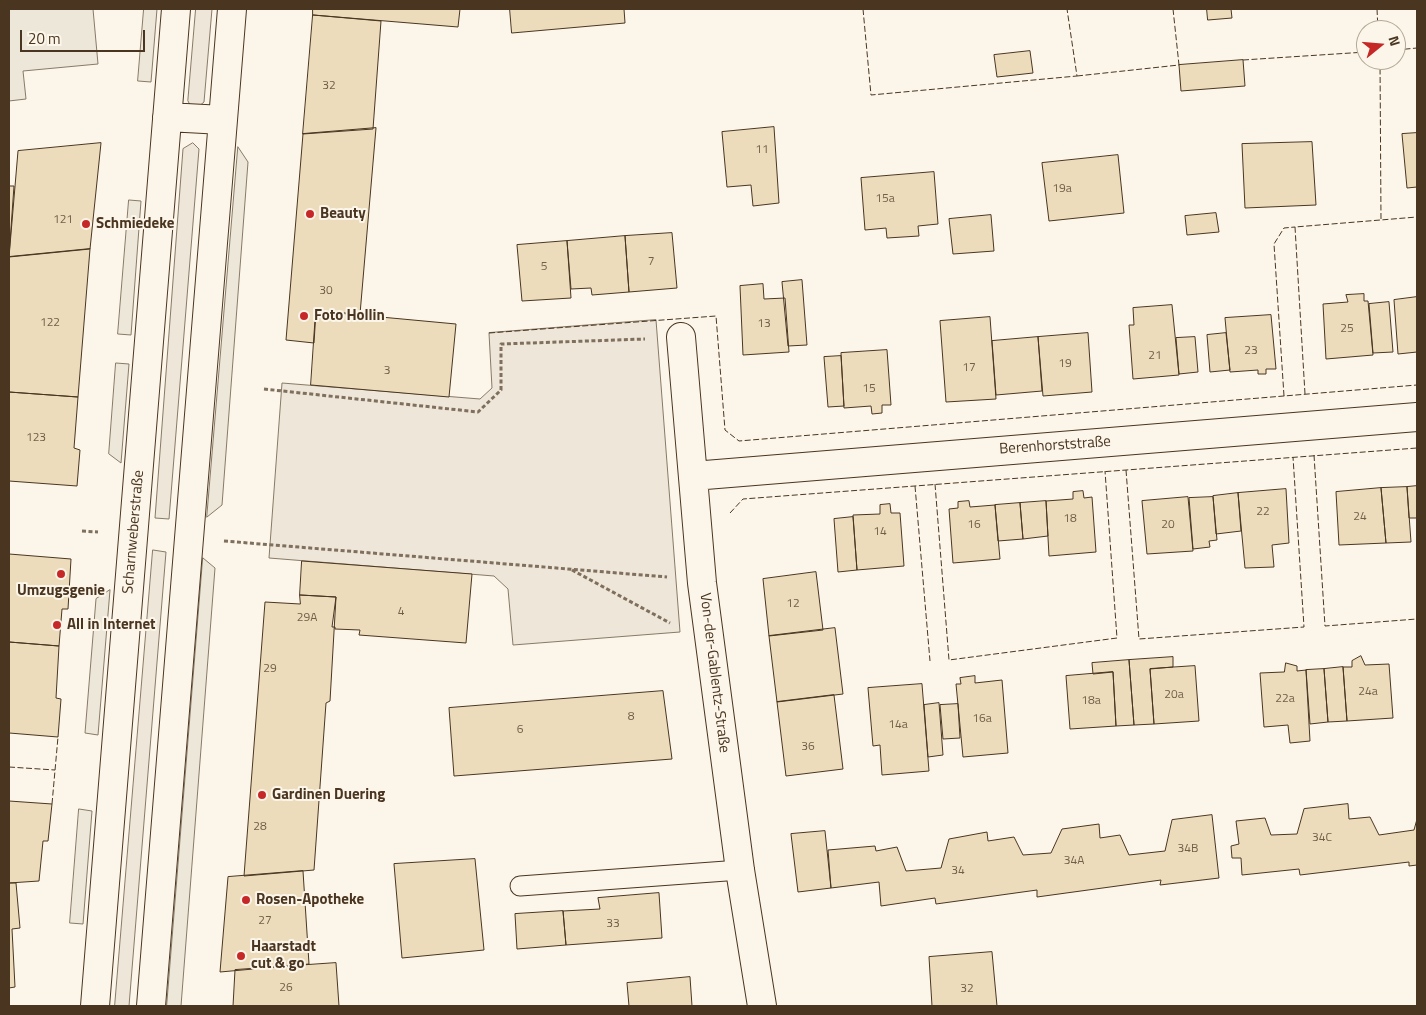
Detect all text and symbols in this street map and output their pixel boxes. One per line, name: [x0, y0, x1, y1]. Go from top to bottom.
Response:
scale bar: [22, 20, 148, 52]
north arrow: [1356, 20, 1406, 70]
text: 20 m: [28, 27, 61, 50]
text: N: [1383, 33, 1406, 48]
house number: 32: [322, 79, 336, 93]
house number: 11: [755, 143, 769, 157]
house number: 19a: [1052, 182, 1072, 196]
house number: 15a: [875, 192, 895, 206]
place label: Beauty: [320, 205, 366, 223]
marker: Beauty: [304, 208, 316, 220]
house number: 121: [53, 213, 73, 227]
place label: Schmiedeke: [96, 215, 174, 233]
marker: Schmiedeke: [80, 218, 92, 230]
house number: 7: [648, 255, 654, 269]
house number: 5: [541, 260, 547, 274]
house number: 30: [319, 284, 333, 298]
place label: Foto Hollin: [314, 307, 385, 325]
marker: Foto Hollin: [298, 310, 310, 322]
house number: 122: [40, 316, 60, 330]
house number: 13: [757, 317, 771, 331]
house number: 25: [1340, 322, 1354, 336]
house number: 23: [1244, 344, 1258, 358]
house number: 21: [1148, 349, 1162, 363]
house number: 19: [1058, 357, 1072, 371]
house number: 17: [962, 361, 976, 375]
house number: 3: [384, 364, 390, 378]
house number: 15: [862, 382, 876, 396]
house number: 123: [26, 431, 46, 445]
street label: Berenhorststraße: [998, 433, 1112, 459]
street label: Scharnweberstraße: [120, 469, 148, 595]
house number: 22: [1256, 505, 1270, 519]
house number: 24: [1353, 510, 1367, 524]
house number: 18: [1063, 512, 1077, 526]
house number: 16: [967, 518, 981, 532]
house number: 20: [1161, 518, 1175, 532]
house number: 14: [873, 525, 887, 539]
marker: Umzugsgenie: [55, 568, 67, 580]
place label: Umzugsgenie: [17, 582, 105, 600]
street label: Von-der-Gablentz-Straße: [695, 592, 733, 754]
house number: 12: [786, 597, 800, 611]
house number: 4: [398, 605, 404, 619]
house number: 29A: [297, 611, 317, 625]
place label: All in Internet: [67, 616, 156, 634]
marker: All in Internet: [51, 619, 63, 631]
house number: 29: [263, 662, 277, 676]
house number: 24a: [1358, 685, 1378, 699]
house number: 20a: [1164, 688, 1184, 702]
house number: 22a: [1275, 692, 1295, 706]
house number: 18a: [1081, 694, 1101, 708]
house number: 8: [628, 710, 634, 724]
house number: 16a: [972, 712, 992, 726]
house number: 14a: [888, 718, 908, 732]
house number: 6: [517, 723, 523, 737]
house number: 36: [801, 740, 815, 754]
place label: Gardinen Duering: [272, 786, 385, 804]
marker: Gardinen Duering: [256, 789, 268, 801]
house number: 28: [253, 820, 267, 834]
house number: 34C: [1312, 831, 1332, 845]
house number: 34B: [1178, 842, 1198, 856]
house number: 34A: [1064, 854, 1084, 868]
house number: 34: [951, 864, 965, 878]
place label: Rosen-Apotheke: [256, 891, 364, 909]
marker: Rosen-Apotheke: [240, 894, 252, 906]
house number: 27: [258, 914, 272, 928]
house number: 33: [606, 917, 620, 931]
place label: Haarstadt cut & go: [251, 938, 316, 973]
marker: Haarstadt cut & go: [235, 950, 247, 962]
house number: 26: [279, 981, 293, 995]
house number: 32: [960, 982, 974, 996]

